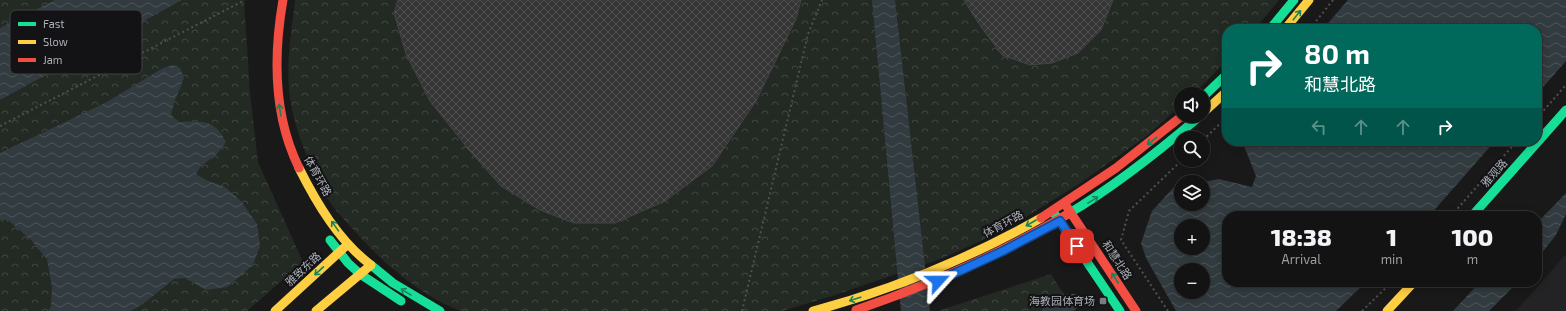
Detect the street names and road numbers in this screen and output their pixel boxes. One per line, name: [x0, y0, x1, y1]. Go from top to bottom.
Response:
street label: 体育环路: [302, 153, 335, 198]
street label: 雅观路: [1478, 156, 1509, 189]
street label: 体育环路: [980, 207, 1025, 240]
street label: 和慧北路: [1100, 238, 1135, 282]
street label: 雅致东路: [282, 249, 323, 288]

